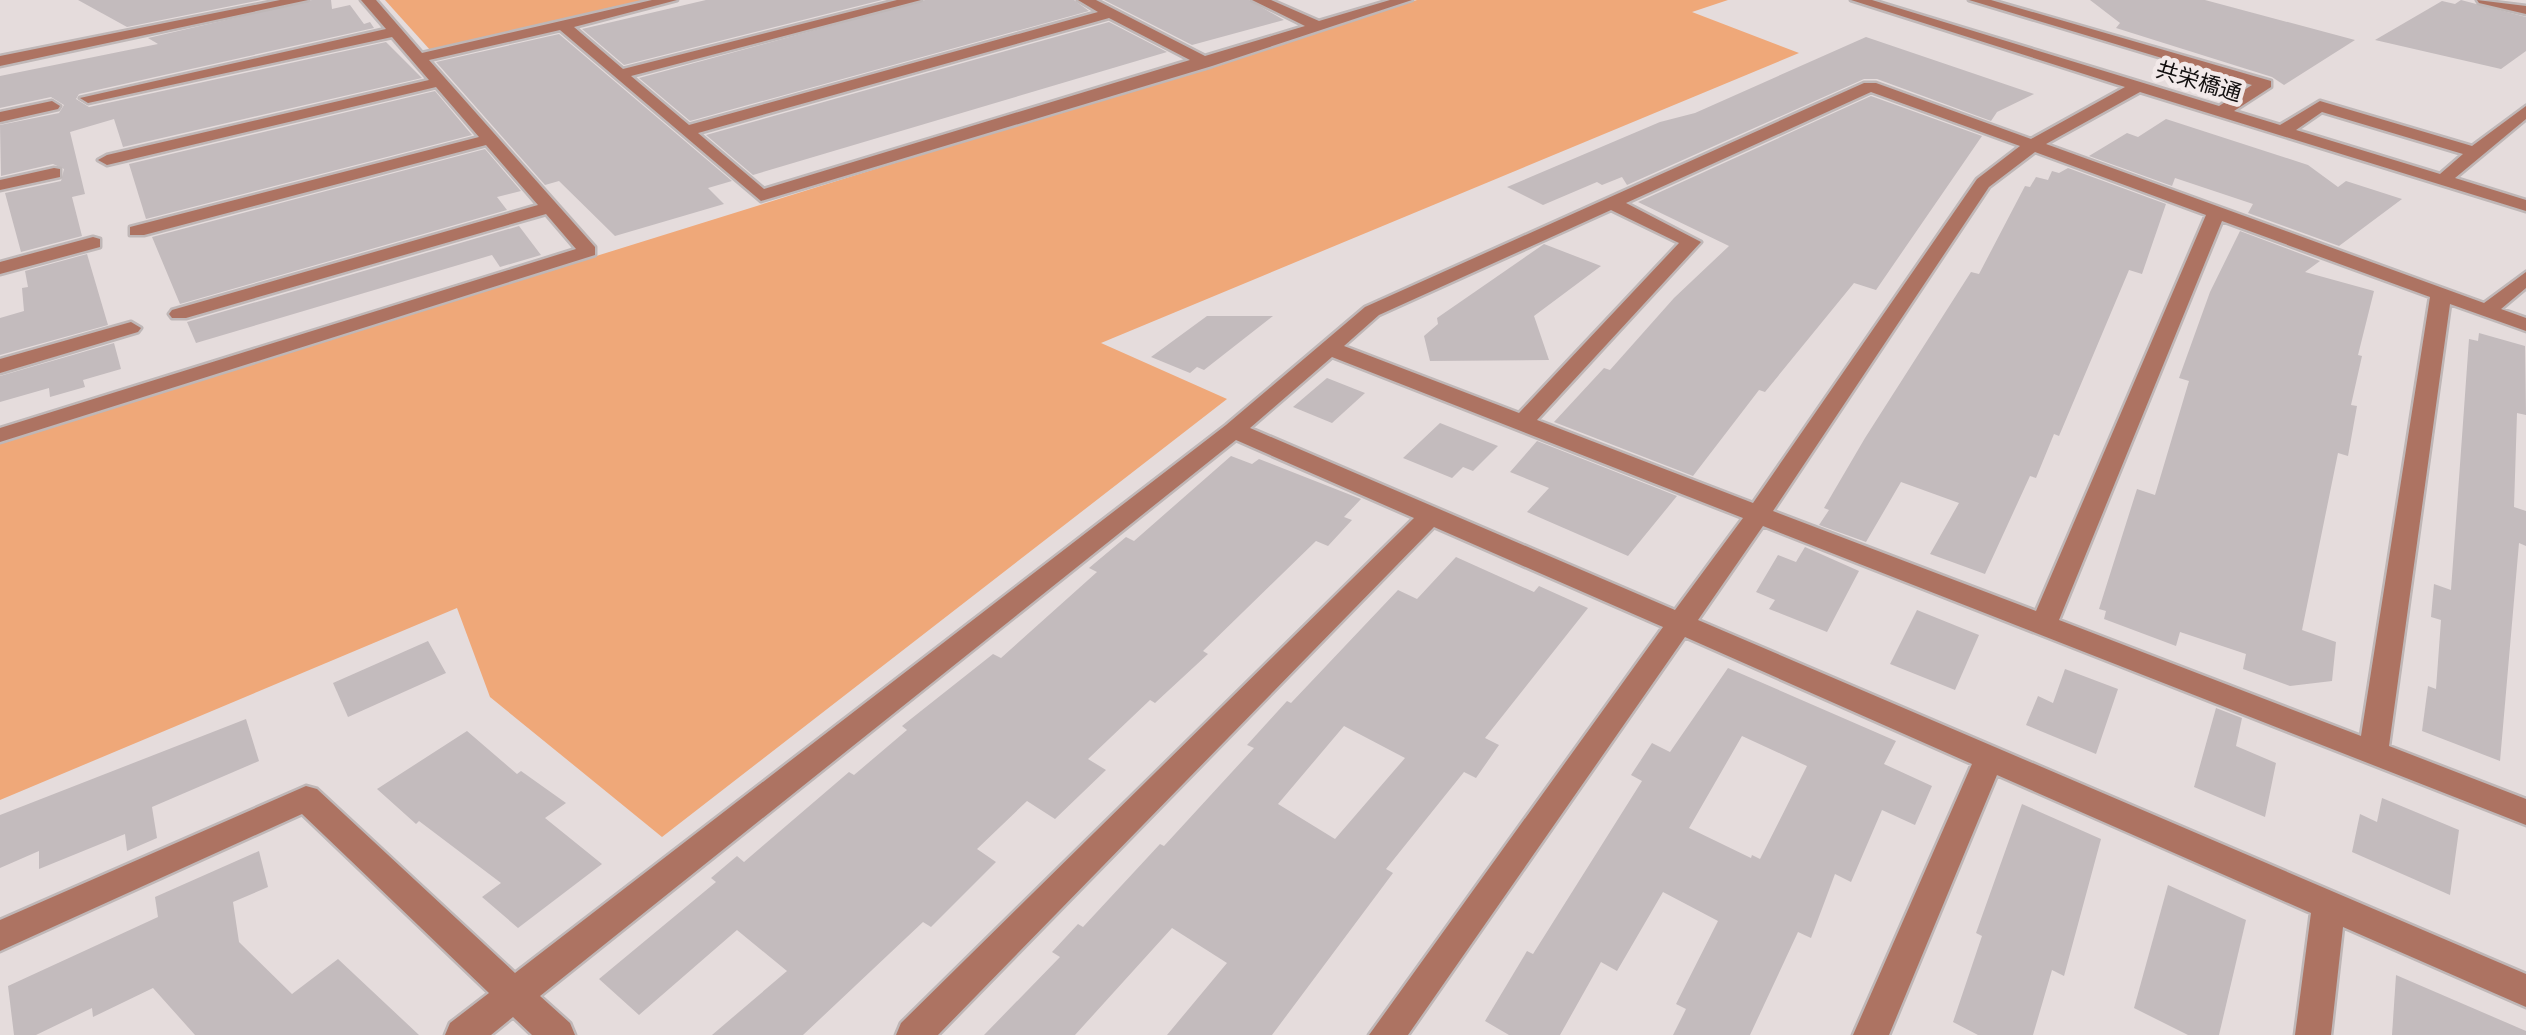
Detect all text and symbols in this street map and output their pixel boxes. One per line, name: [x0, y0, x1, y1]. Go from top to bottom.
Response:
street label: 共栄橋通: [2153, 54, 2245, 108]

